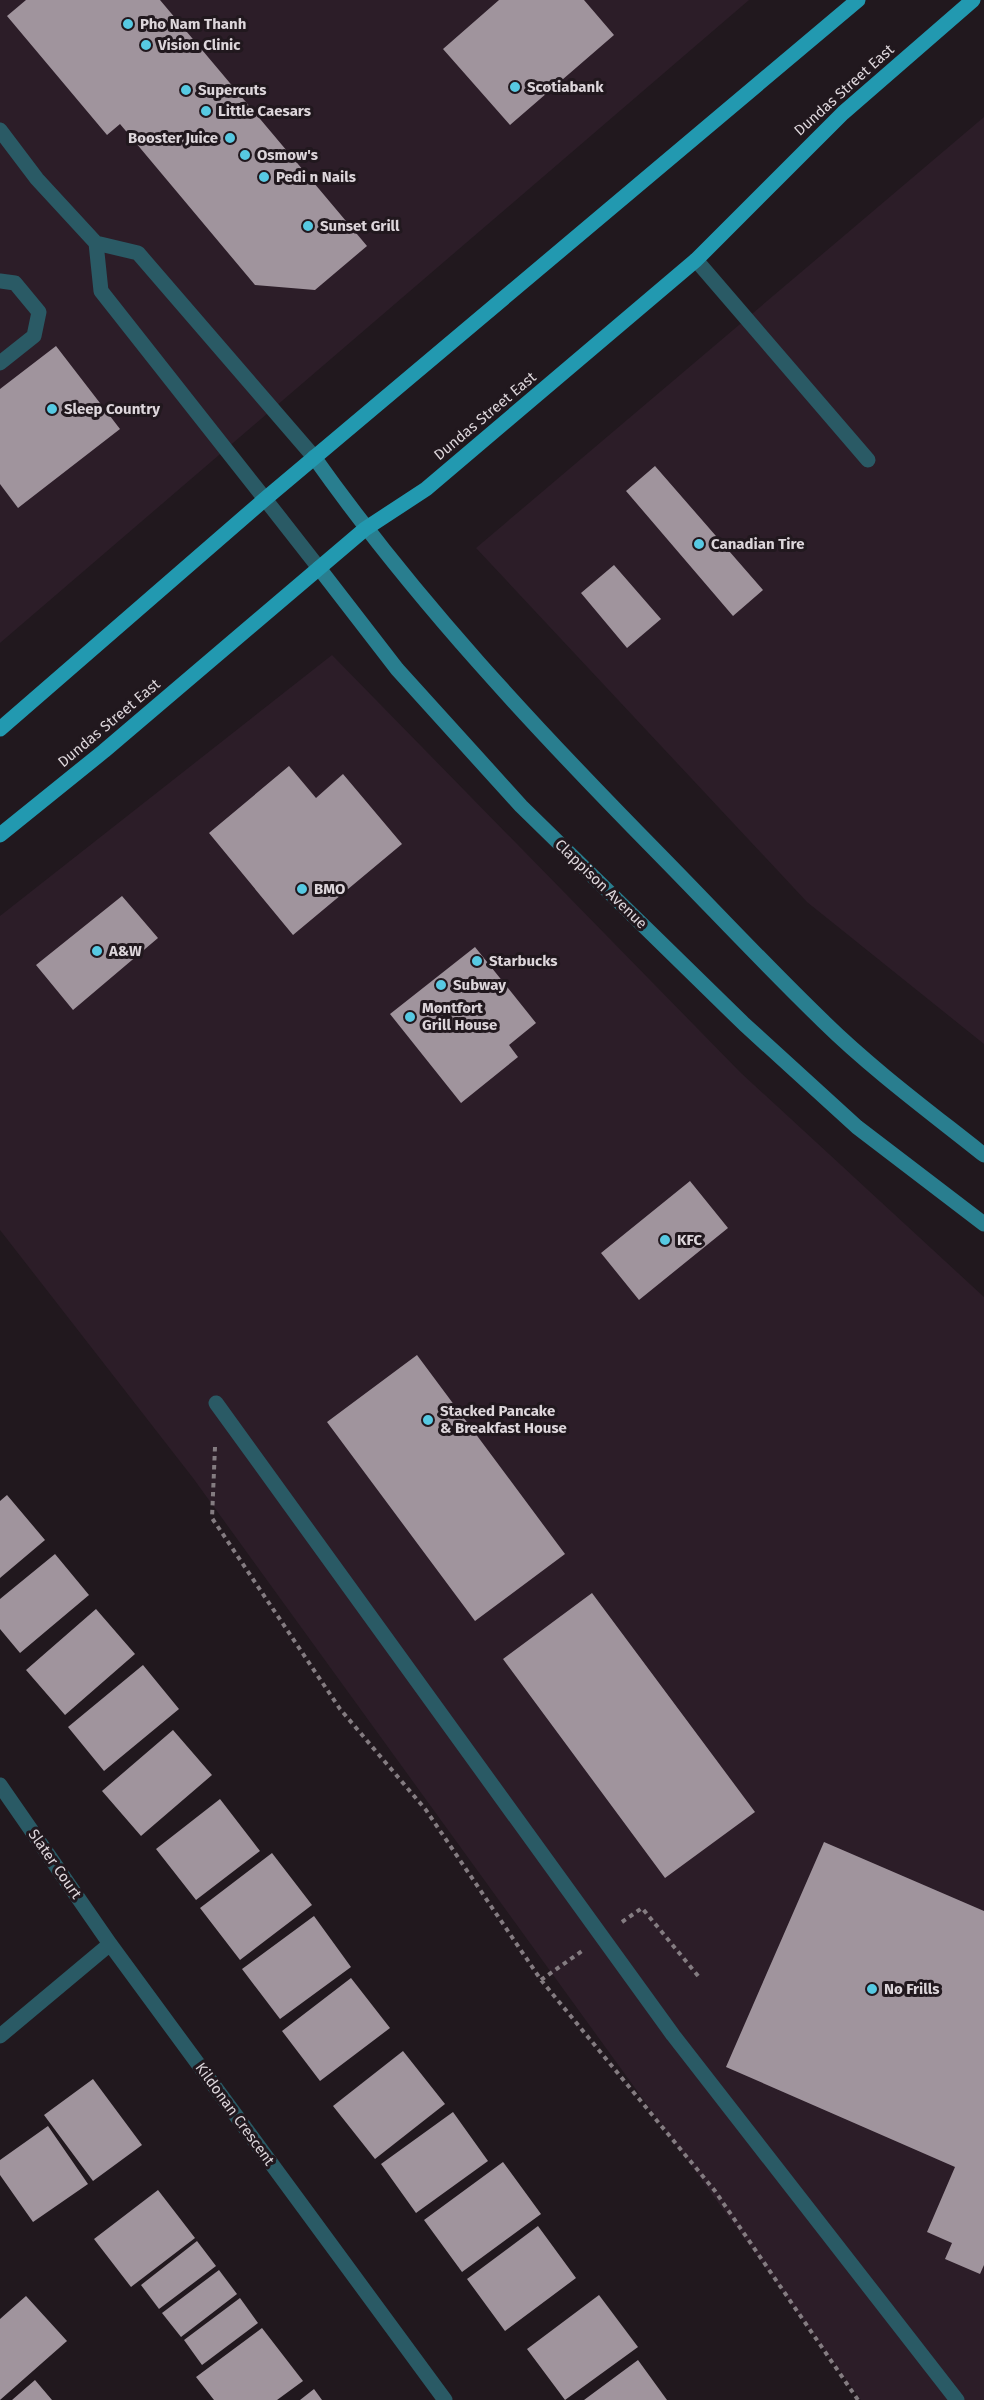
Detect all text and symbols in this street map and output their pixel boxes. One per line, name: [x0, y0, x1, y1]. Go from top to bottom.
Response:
place label: Pho Nam Thanh: [140, 15, 246, 33]
marker: Pho Nam Thanh: [121, 17, 135, 31]
place label: Vision Clinic: [157, 36, 241, 54]
marker: Vision Clinic: [139, 38, 153, 52]
street label: Dundas Street East: [790, 40, 898, 140]
place label: Scotiabank: [527, 78, 604, 96]
marker: Scotiabank: [508, 80, 522, 94]
place label: Supercuts: [198, 81, 267, 99]
marker: Supercuts: [179, 83, 193, 97]
place label: Little Caesars: [218, 102, 311, 120]
marker: Little Caesars: [199, 104, 213, 118]
place label: Booster Juice: [128, 129, 218, 147]
marker: Booster Juice: [223, 131, 237, 145]
place label: Osmow's: [257, 146, 318, 164]
marker: Osmow's: [238, 148, 252, 162]
place label: Pedi n Nails: [276, 168, 356, 186]
marker: Pedi n Nails: [257, 170, 271, 184]
place label: Sunset Grill: [320, 217, 400, 235]
marker: Sunset Grill: [301, 219, 315, 233]
street label: Dundas Street East: [430, 368, 540, 464]
place label: Sleep Country: [64, 400, 160, 418]
marker: Sleep Country: [45, 402, 59, 416]
place label: Canadian Tire: [711, 535, 804, 553]
marker: Canadian Tire: [692, 537, 706, 551]
street label: Dundas Street East: [54, 675, 164, 771]
street label: Clappison Avenue: [551, 835, 651, 933]
place label: BMO: [314, 880, 345, 898]
marker: BMO: [295, 882, 309, 896]
place label: A&W: [108, 942, 142, 960]
marker: A&W: [90, 944, 104, 958]
place label: Starbucks: [489, 952, 558, 970]
marker: Starbucks: [470, 954, 484, 968]
place label: Subway: [453, 976, 506, 994]
marker: Subway: [434, 978, 448, 992]
place label: Montfort Grill House: [422, 999, 497, 1034]
marker: Montfort Grill House: [403, 1010, 417, 1024]
place label: KFC: [677, 1231, 703, 1249]
marker: KFC: [658, 1233, 672, 1247]
place label: Stacked Pancake & Breakfast House: [440, 1402, 567, 1437]
marker: Stacked Pancake & Breakfast House: [421, 1413, 435, 1427]
street label: Slater Court: [25, 1826, 86, 1903]
place label: No Frills: [884, 1980, 939, 1998]
marker: No Frills: [865, 1982, 879, 1996]
street label: Kildonan Crescent: [192, 2059, 279, 2169]

